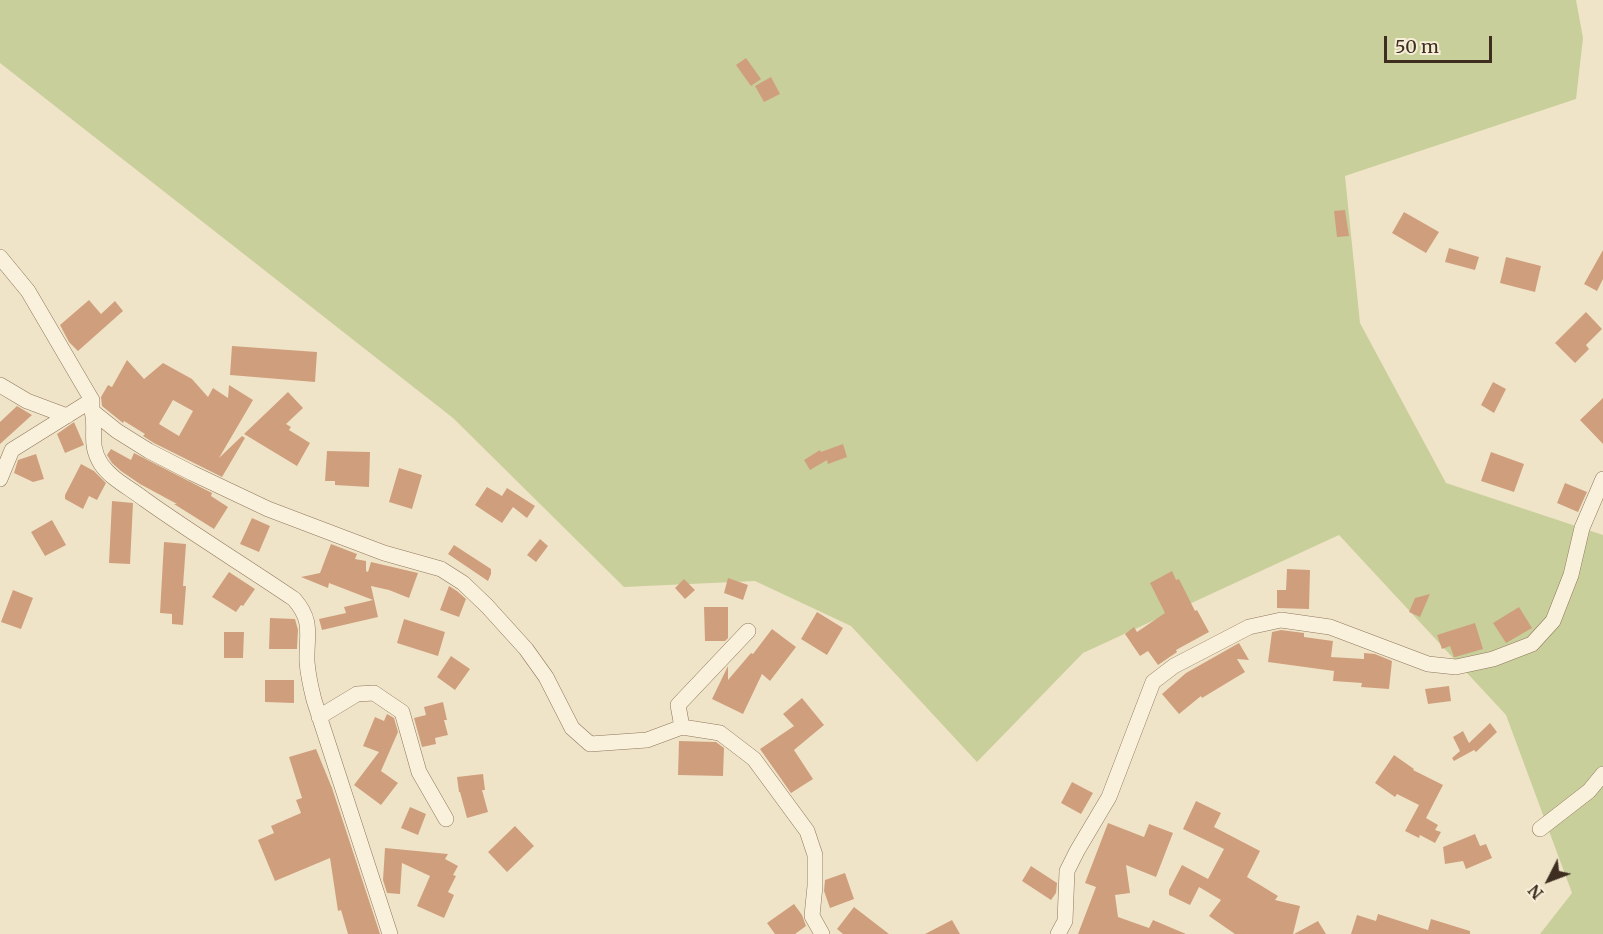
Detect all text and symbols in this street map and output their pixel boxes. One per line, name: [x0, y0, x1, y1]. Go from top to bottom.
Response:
scale bar: [1387, 24, 1495, 62]
text: 50 m: [1395, 35, 1439, 58]
north arrow: [1519, 850, 1579, 910]
text: N: [1524, 881, 1547, 903]

